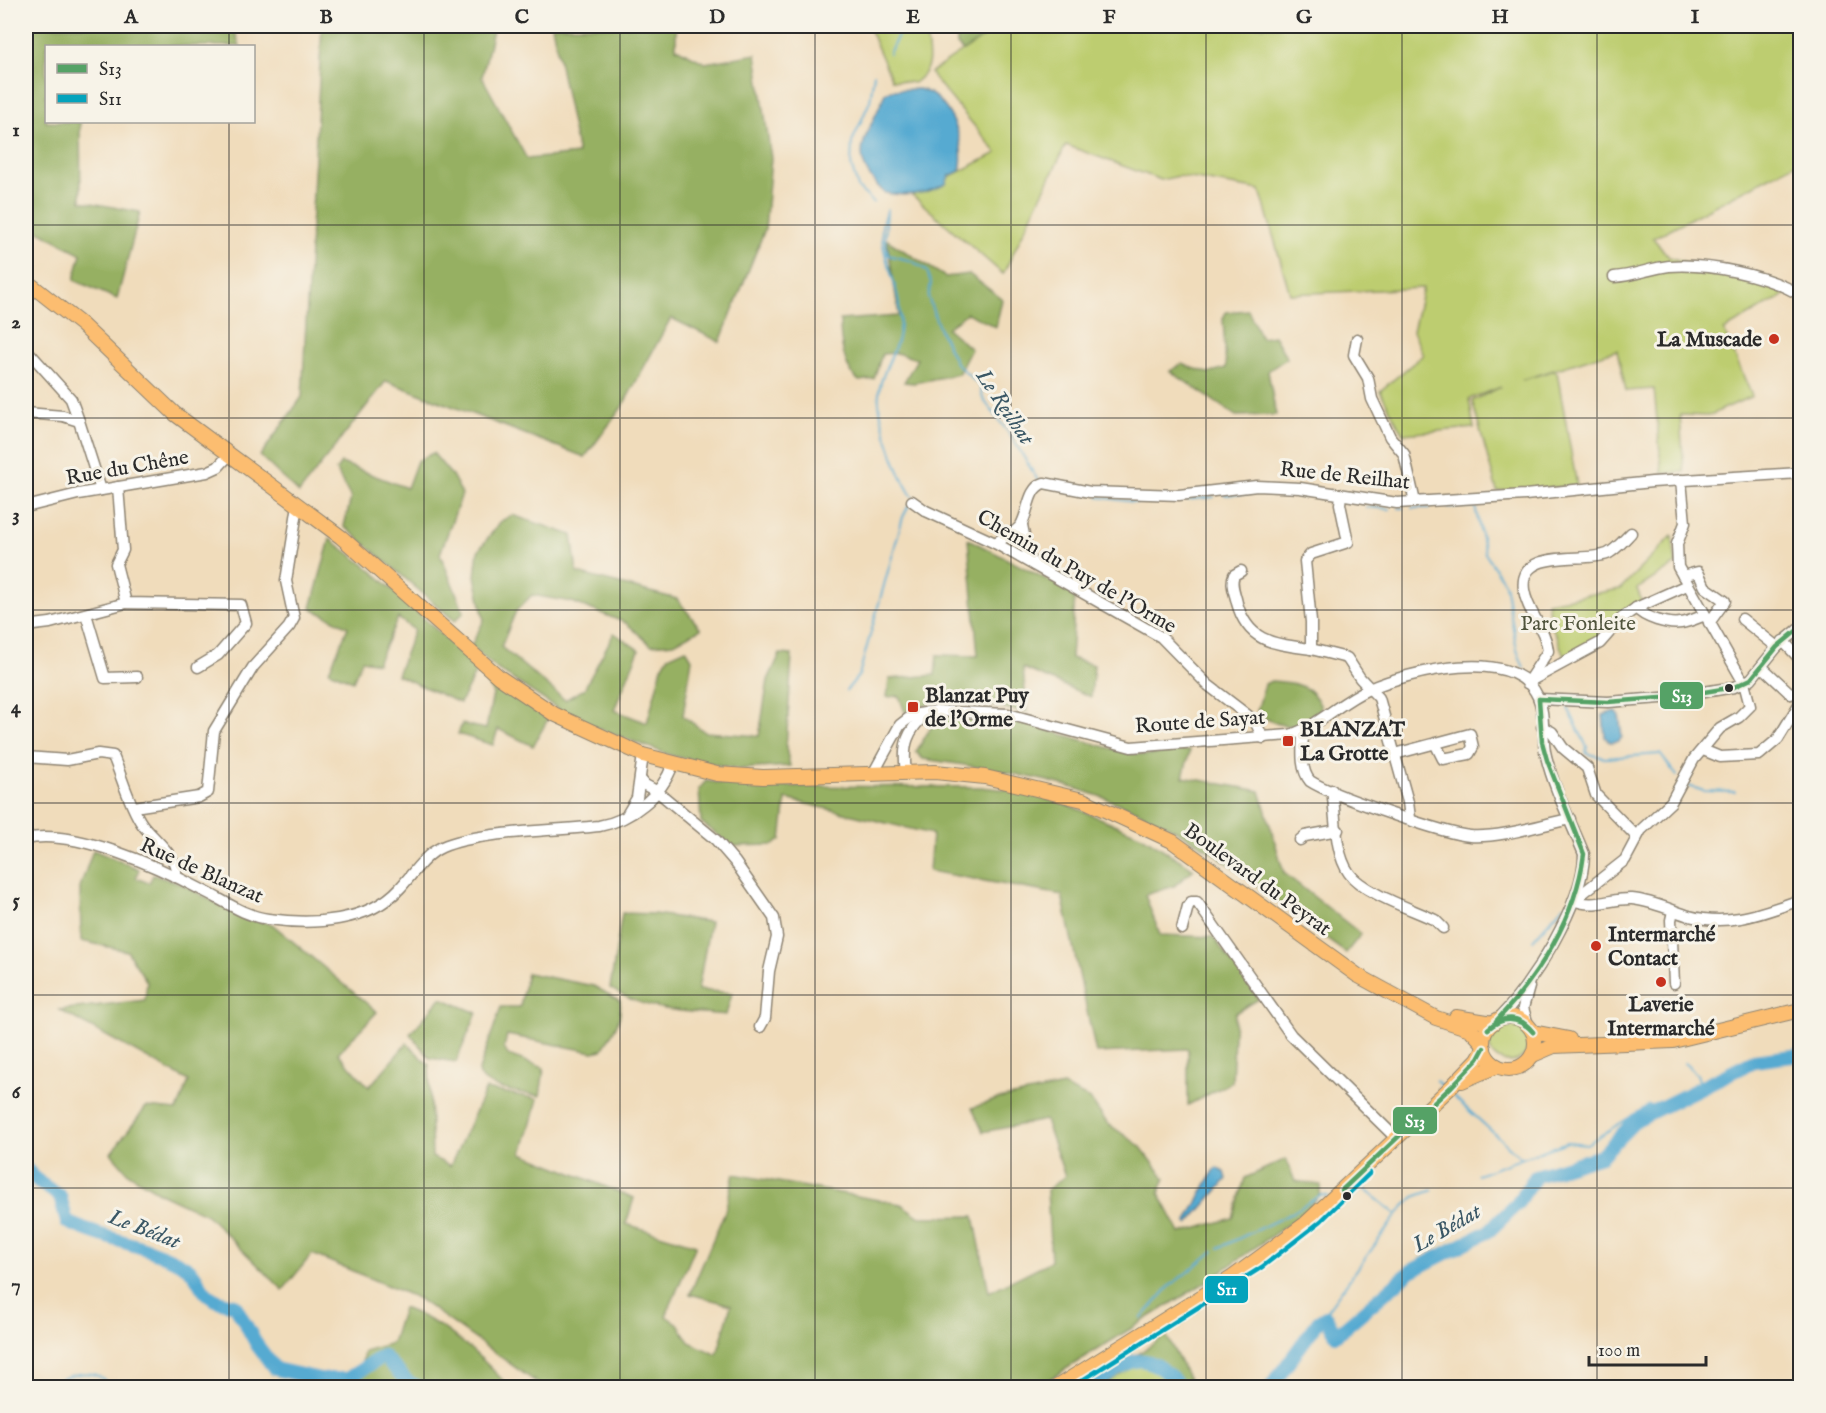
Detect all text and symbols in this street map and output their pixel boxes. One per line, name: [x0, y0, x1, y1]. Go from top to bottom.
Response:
text: A: [123, 5, 139, 30]
text: B: [319, 5, 333, 30]
text: C: [515, 5, 529, 30]
text: D: [709, 5, 725, 30]
text: E: [906, 5, 920, 30]
text: F: [1103, 5, 1116, 30]
text: G: [1296, 5, 1313, 30]
text: H: [1491, 5, 1509, 30]
text: I: [1691, 5, 1700, 30]
legend: [45, 45, 255, 123]
text: S13: [99, 59, 122, 82]
text: S11: [99, 89, 122, 112]
text: 1: [12, 118, 20, 143]
text: 2: [11, 310, 21, 335]
place label: La Muscade: [1657, 327, 1762, 354]
marker: La Muscade: [1767, 332, 1781, 346]
water label: Le Reilhat: [968, 363, 1040, 451]
street label: Rue du Chêne: [64, 444, 191, 493]
street label: Rue de Reilhat: [1278, 456, 1411, 497]
text: 3: [12, 503, 20, 528]
street label: Chemin du Puy de l'Orme: [972, 504, 1181, 641]
park label: Parc Fonleite: [1520, 611, 1636, 638]
line badge: S13: [1659, 681, 1704, 710]
unlabelled marker: [1723, 682, 1735, 694]
place label: Blanzat Puy de l'Orme: [925, 683, 1030, 734]
text: S13: [1672, 688, 1692, 708]
text: 4: [11, 695, 22, 720]
marker: Blanzat Puy de l'Orme: [906, 700, 920, 714]
street label: Route de Sayat: [1134, 704, 1266, 741]
place label: BLANZAT La Grotte: [1300, 717, 1406, 768]
marker: BLANZAT La Grotte: [1281, 734, 1295, 748]
street label: Boulevard du Peyrat: [1178, 818, 1336, 943]
street label: Rue de Blanzat: [135, 832, 267, 911]
text: 5: [12, 888, 20, 913]
place label: Intermarché Contact: [1608, 922, 1716, 973]
marker: Intermarché Contact: [1589, 939, 1603, 953]
marker: Laverie Intermarché: [1654, 975, 1668, 989]
place label: Laverie Intermarché: [1607, 992, 1715, 1043]
text: 6: [12, 1080, 22, 1105]
line badge: S13: [1392, 1106, 1438, 1135]
text: S13: [1405, 1113, 1425, 1133]
unlabelled marker: [1341, 1190, 1353, 1202]
water label: Le Bédat: [1407, 1198, 1487, 1260]
water label: Le Bédat: [103, 1203, 185, 1257]
text: 7: [11, 1273, 21, 1298]
line badge: S11: [1204, 1275, 1249, 1304]
text: S11: [1217, 1281, 1237, 1301]
scale bar: [1589, 1329, 1706, 1367]
text: 100 m: [1598, 1340, 1640, 1363]

